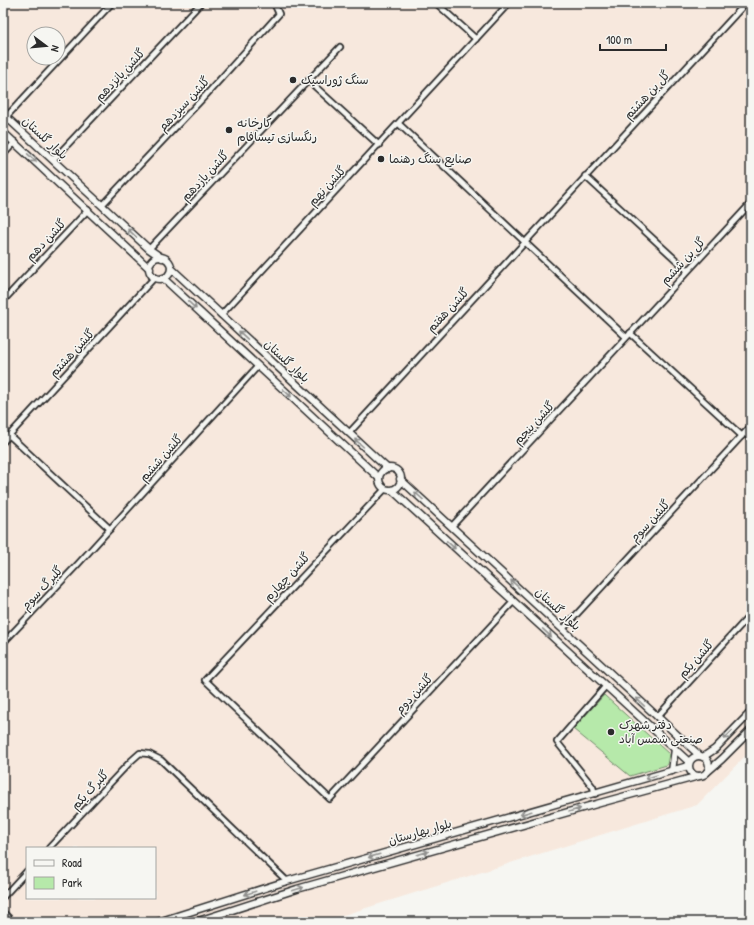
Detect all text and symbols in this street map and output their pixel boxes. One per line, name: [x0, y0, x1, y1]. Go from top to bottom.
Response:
north arrow: [26, 26, 66, 66]
scale bar: [600, 26, 666, 52]
text: 100 m: [606, 31, 632, 48]
text: N: [48, 44, 63, 54]
street label: گلشن پانزدهم: [91, 44, 149, 106]
street label: گل بن هشتم: [620, 66, 674, 124]
place label: سنگ ژوراسیک: [301, 71, 369, 88]
street label: گلشن سیزدهم: [154, 72, 214, 136]
marker: سنگ ژوراسیک: [288, 75, 298, 85]
street label: بلوار گلستان: [19, 112, 72, 163]
place label: کارخانه رنگسازی تیسافام: [237, 114, 317, 146]
marker: کارخانه رنگسازی تیسافام: [224, 125, 234, 135]
street label: گلشن یازدهم: [177, 147, 233, 205]
place label: صنایع سنگ رهنما: [389, 150, 472, 168]
one-way arrow: [27, 153, 37, 163]
marker: صنایع سنگ رهنما: [376, 154, 386, 164]
street label: گلشن نهم: [304, 162, 350, 210]
street label: گلشن دهم: [22, 215, 70, 265]
one-way arrow: [127, 229, 137, 238]
street label: گل بن ششم: [656, 233, 710, 289]
street label: گلشن هفتم: [423, 284, 473, 336]
one-way arrow: [187, 300, 197, 310]
street label: گلشن هشتم: [45, 325, 99, 381]
one-way arrow: [238, 331, 248, 340]
street label: بلوار گلستان: [261, 335, 314, 386]
one-way arrow: [282, 388, 292, 398]
street label: گلشن پنجم: [509, 397, 559, 449]
street label: گلشن ششم: [135, 430, 187, 486]
one-way arrow: [354, 438, 364, 447]
one-way arrow: [414, 491, 424, 501]
street label: گلشن سوم: [626, 496, 674, 546]
one-way arrow: [446, 540, 456, 549]
street label: گلشن چهارم: [260, 548, 314, 606]
street label: گلبرگ سوم: [17, 562, 67, 614]
one-way arrow: [510, 579, 520, 589]
street label: بلوار گلستان: [532, 583, 585, 634]
one-way arrow: [542, 628, 552, 638]
street label: گلشن یکم: [674, 636, 718, 682]
street label: گلشن دوم: [391, 670, 437, 718]
one-way arrow: [635, 697, 645, 707]
place label: دفتر شهرک صنعتی شمس آباد: [619, 716, 703, 747]
marker: دفتر شهرک صنعتی شمس آباد: [606, 727, 616, 737]
one-way arrow: [723, 730, 733, 740]
street label: گلبرگ یکم: [67, 766, 113, 814]
one-way arrow: [645, 774, 658, 781]
one-way arrow: [569, 806, 582, 813]
one-way arrow: [520, 810, 533, 817]
street label: بلوار بهارستان: [386, 814, 453, 849]
legend: [26, 847, 156, 899]
one-way arrow: [417, 849, 430, 856]
one-way arrow: [368, 853, 381, 860]
text: Road: [62, 854, 82, 871]
text: Park: [62, 874, 82, 891]
one-way arrow: [292, 885, 305, 892]
one-way arrow: [243, 890, 256, 897]

